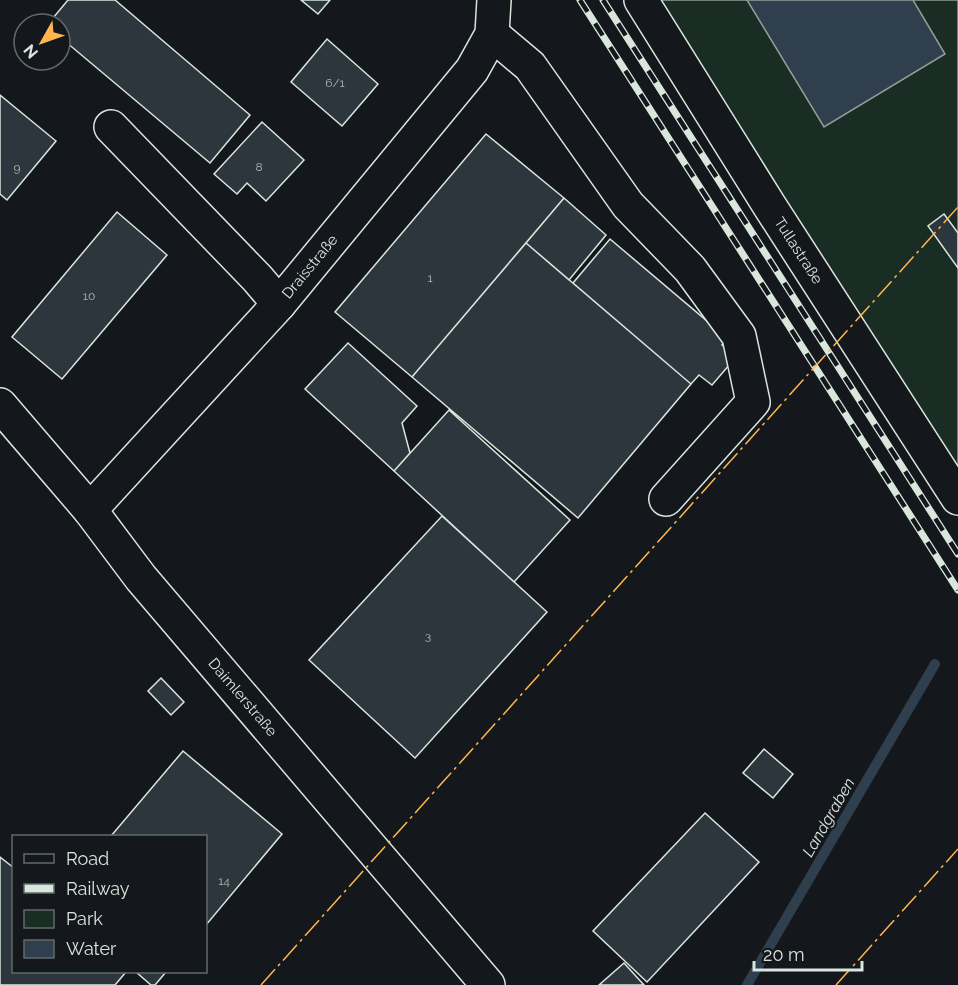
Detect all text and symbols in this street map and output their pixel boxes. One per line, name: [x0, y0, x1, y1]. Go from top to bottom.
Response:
north arrow: [12, 12, 72, 72]
text: N: [20, 41, 42, 62]
house number: 6/1: [325, 76, 345, 90]
house number: 8: [255, 160, 263, 174]
house number: 9: [13, 161, 21, 175]
street label: Tullastraße: [770, 214, 827, 288]
street label: Draisstraße: [278, 231, 342, 302]
house number: 1: [427, 271, 433, 285]
house number: 10: [83, 289, 95, 303]
house number: 3: [425, 629, 431, 643]
street label: Daimlerstraße: [204, 655, 281, 740]
water label: Landgraben: [798, 774, 859, 860]
legend: [12, 835, 207, 973]
text: Road: [66, 848, 109, 869]
house number: 14: [218, 874, 230, 888]
text: Railway: [66, 878, 130, 899]
text: Park: [66, 908, 103, 929]
scale bar: [754, 934, 862, 972]
text: Water: [66, 938, 117, 959]
text: 20 m: [763, 944, 805, 965]

